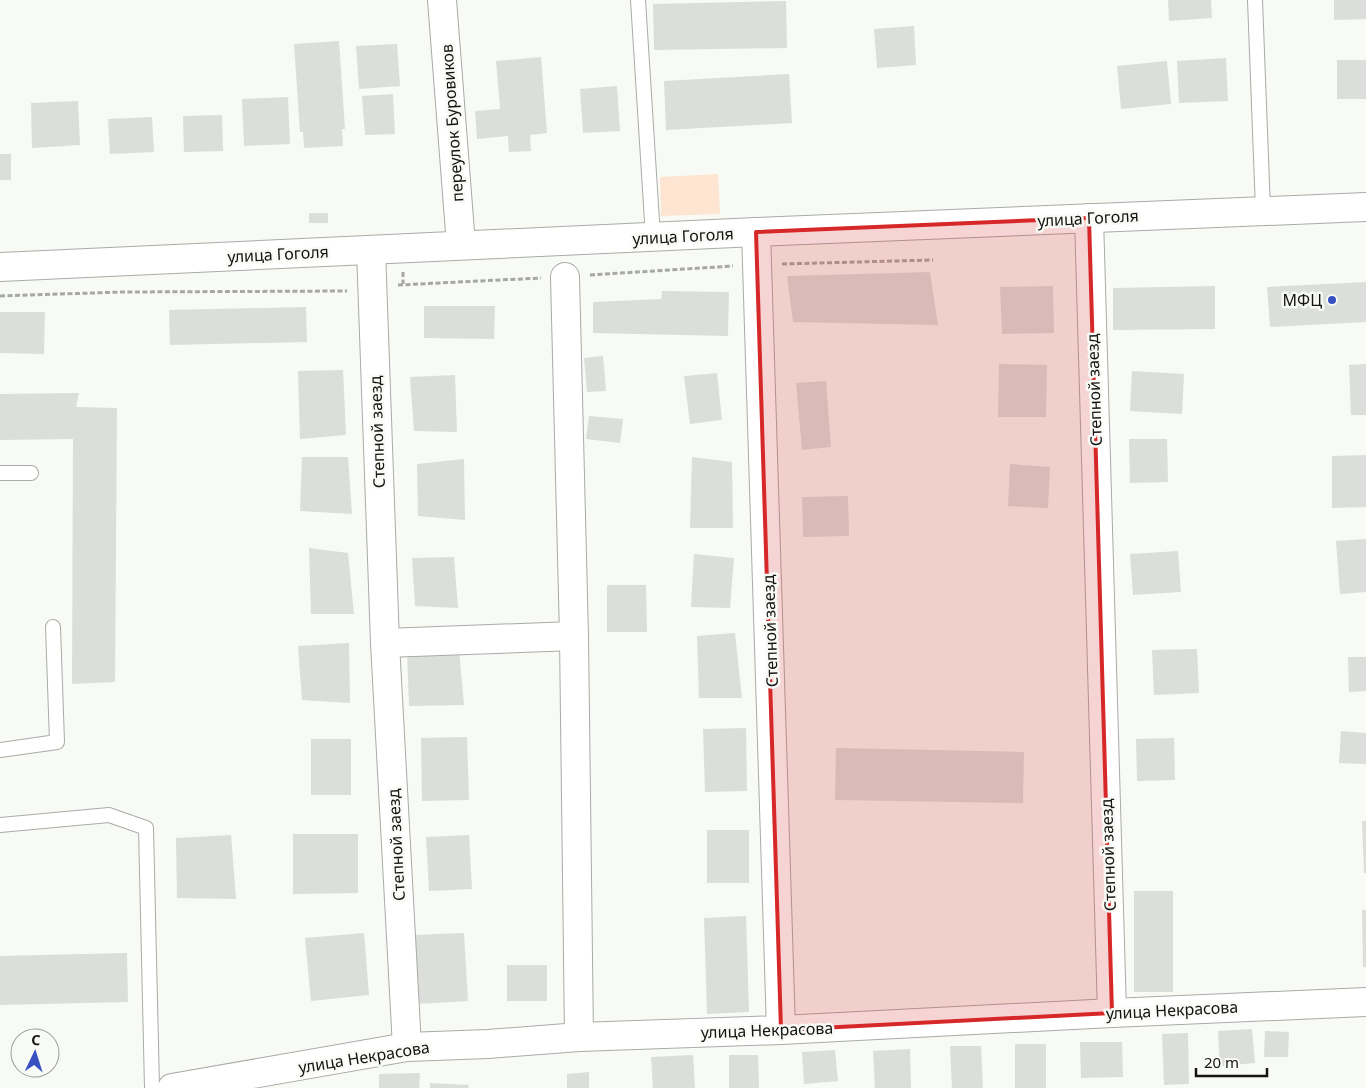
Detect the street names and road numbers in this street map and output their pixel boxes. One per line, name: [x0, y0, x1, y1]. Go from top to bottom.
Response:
street label: переулок Буровиков: [436, 43, 468, 203]
street label: улица Гоголя: [1037, 204, 1139, 232]
street label: улица Гоголя: [632, 222, 734, 250]
street label: улица Гоголя: [227, 240, 329, 268]
street label: Степной заезд: [1081, 333, 1107, 447]
street label: Степной заезд: [364, 375, 390, 489]
street label: Степной заезд: [757, 574, 783, 688]
street label: Степной заезд: [382, 788, 410, 902]
street label: Степной заезд: [1095, 798, 1121, 912]
street label: улица Некрасова: [1105, 996, 1239, 1024]
street label: улица Некрасова: [700, 1017, 834, 1043]
street label: улица Некрасова: [297, 1036, 431, 1078]

